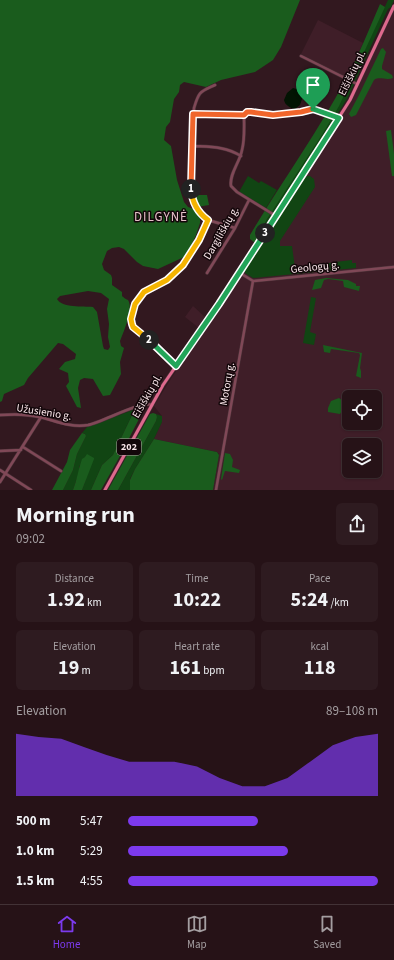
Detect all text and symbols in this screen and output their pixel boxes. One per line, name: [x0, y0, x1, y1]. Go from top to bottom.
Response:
street label: Eišiškių pl.: [335, 48, 369, 98]
pin: [296, 68, 330, 109]
icon: arrive: [302, 74, 324, 96]
pin: 1: [181, 179, 201, 199]
text: 1: [188, 181, 194, 196]
street label: Dargiliškių g.: [200, 203, 242, 262]
district label: DILGYNĖ: [134, 208, 188, 226]
pin: 3: [255, 223, 275, 243]
text: 3: [262, 225, 268, 240]
street label: Geologų g.: [290, 257, 340, 277]
pin: 2: [139, 330, 159, 350]
text: 2: [146, 332, 152, 347]
street label: Motorų g.: [216, 361, 238, 407]
street label: Eišiškių pl.: [128, 371, 166, 421]
map controls: [342, 390, 382, 478]
button: locate: [342, 390, 382, 430]
street label: Užusienio g.: [15, 400, 73, 424]
button: layers: [342, 438, 382, 478]
road number: 202: [117, 439, 141, 455]
text: Morning run: [16, 499, 135, 531]
button: share: [336, 503, 378, 545]
text: 09:02: [16, 530, 45, 548]
text: Distance: [55, 571, 94, 586]
text: Time: [185, 571, 209, 586]
text: Pace: [309, 571, 330, 586]
text: 1.92: [47, 586, 85, 614]
text: 10:22: [173, 586, 221, 614]
text: 5:24: [291, 586, 328, 614]
text: km: [85, 595, 102, 610]
text: /km: [328, 595, 349, 610]
text: Elevation: [53, 639, 96, 654]
text: Heart rate: [174, 639, 220, 654]
text: kcal: [310, 639, 329, 654]
text: 19: [58, 654, 79, 682]
text: 161: [169, 654, 201, 682]
text: 118: [304, 654, 336, 682]
text: m: [79, 663, 91, 678]
text: bpm: [201, 663, 225, 678]
text: Elevation: [16, 702, 67, 720]
text: 89–108 m: [326, 702, 378, 720]
text: 500 m: [16, 812, 50, 830]
text: 5:47: [80, 812, 103, 830]
text: 1.0 km: [16, 842, 55, 860]
text: 5:29: [80, 842, 103, 860]
text: 1.5 km: [16, 872, 55, 890]
text: 4:55: [80, 872, 103, 890]
tab: Home: [53, 913, 80, 952]
tab: Map: [186, 913, 208, 952]
tab: Saved: [313, 913, 341, 952]

